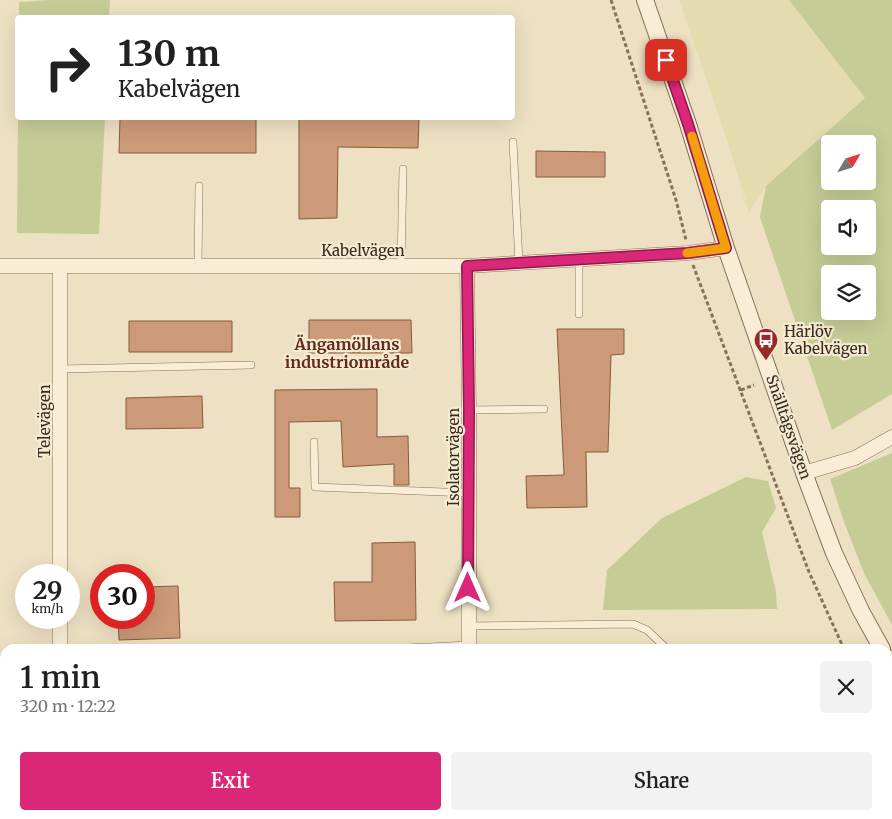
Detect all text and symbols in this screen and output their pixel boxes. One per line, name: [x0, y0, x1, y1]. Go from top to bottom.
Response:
text: 130 m: [118, 32, 220, 76]
icon: right: [35, 35, 100, 100]
pin: [645, 39, 687, 81]
icon: arrive: [652, 46, 680, 74]
text: Kabelvägen: [118, 75, 240, 103]
north arrow: [821, 135, 876, 190]
map controls: [821, 135, 876, 320]
button: sound: [821, 200, 876, 255]
street label: Kabelvägen: [321, 241, 405, 260]
button: layers: [821, 265, 876, 320]
place label: Härlöv Kabelvägen: [784, 322, 868, 358]
bus stop icon: Härlöv Kabelvägen: [753, 327, 779, 361]
district label: Ängamöllans industriområde: [285, 334, 410, 372]
street label: Snälltågsvägen: [762, 372, 816, 482]
street label: Televägen: [35, 384, 54, 458]
street label: Isolatorvägen: [444, 408, 463, 506]
position arrow: [441, 561, 493, 613]
speed limit sign: 30: [90, 564, 155, 629]
text: 29: [33, 574, 62, 606]
text: km/h: [32, 601, 63, 616]
text: 1 min: [20, 658, 101, 696]
button: close: [820, 661, 872, 713]
text: 320 m · 12:22: [20, 696, 116, 716]
button: Exit: [20, 752, 441, 810]
button: Share: [451, 752, 872, 810]

